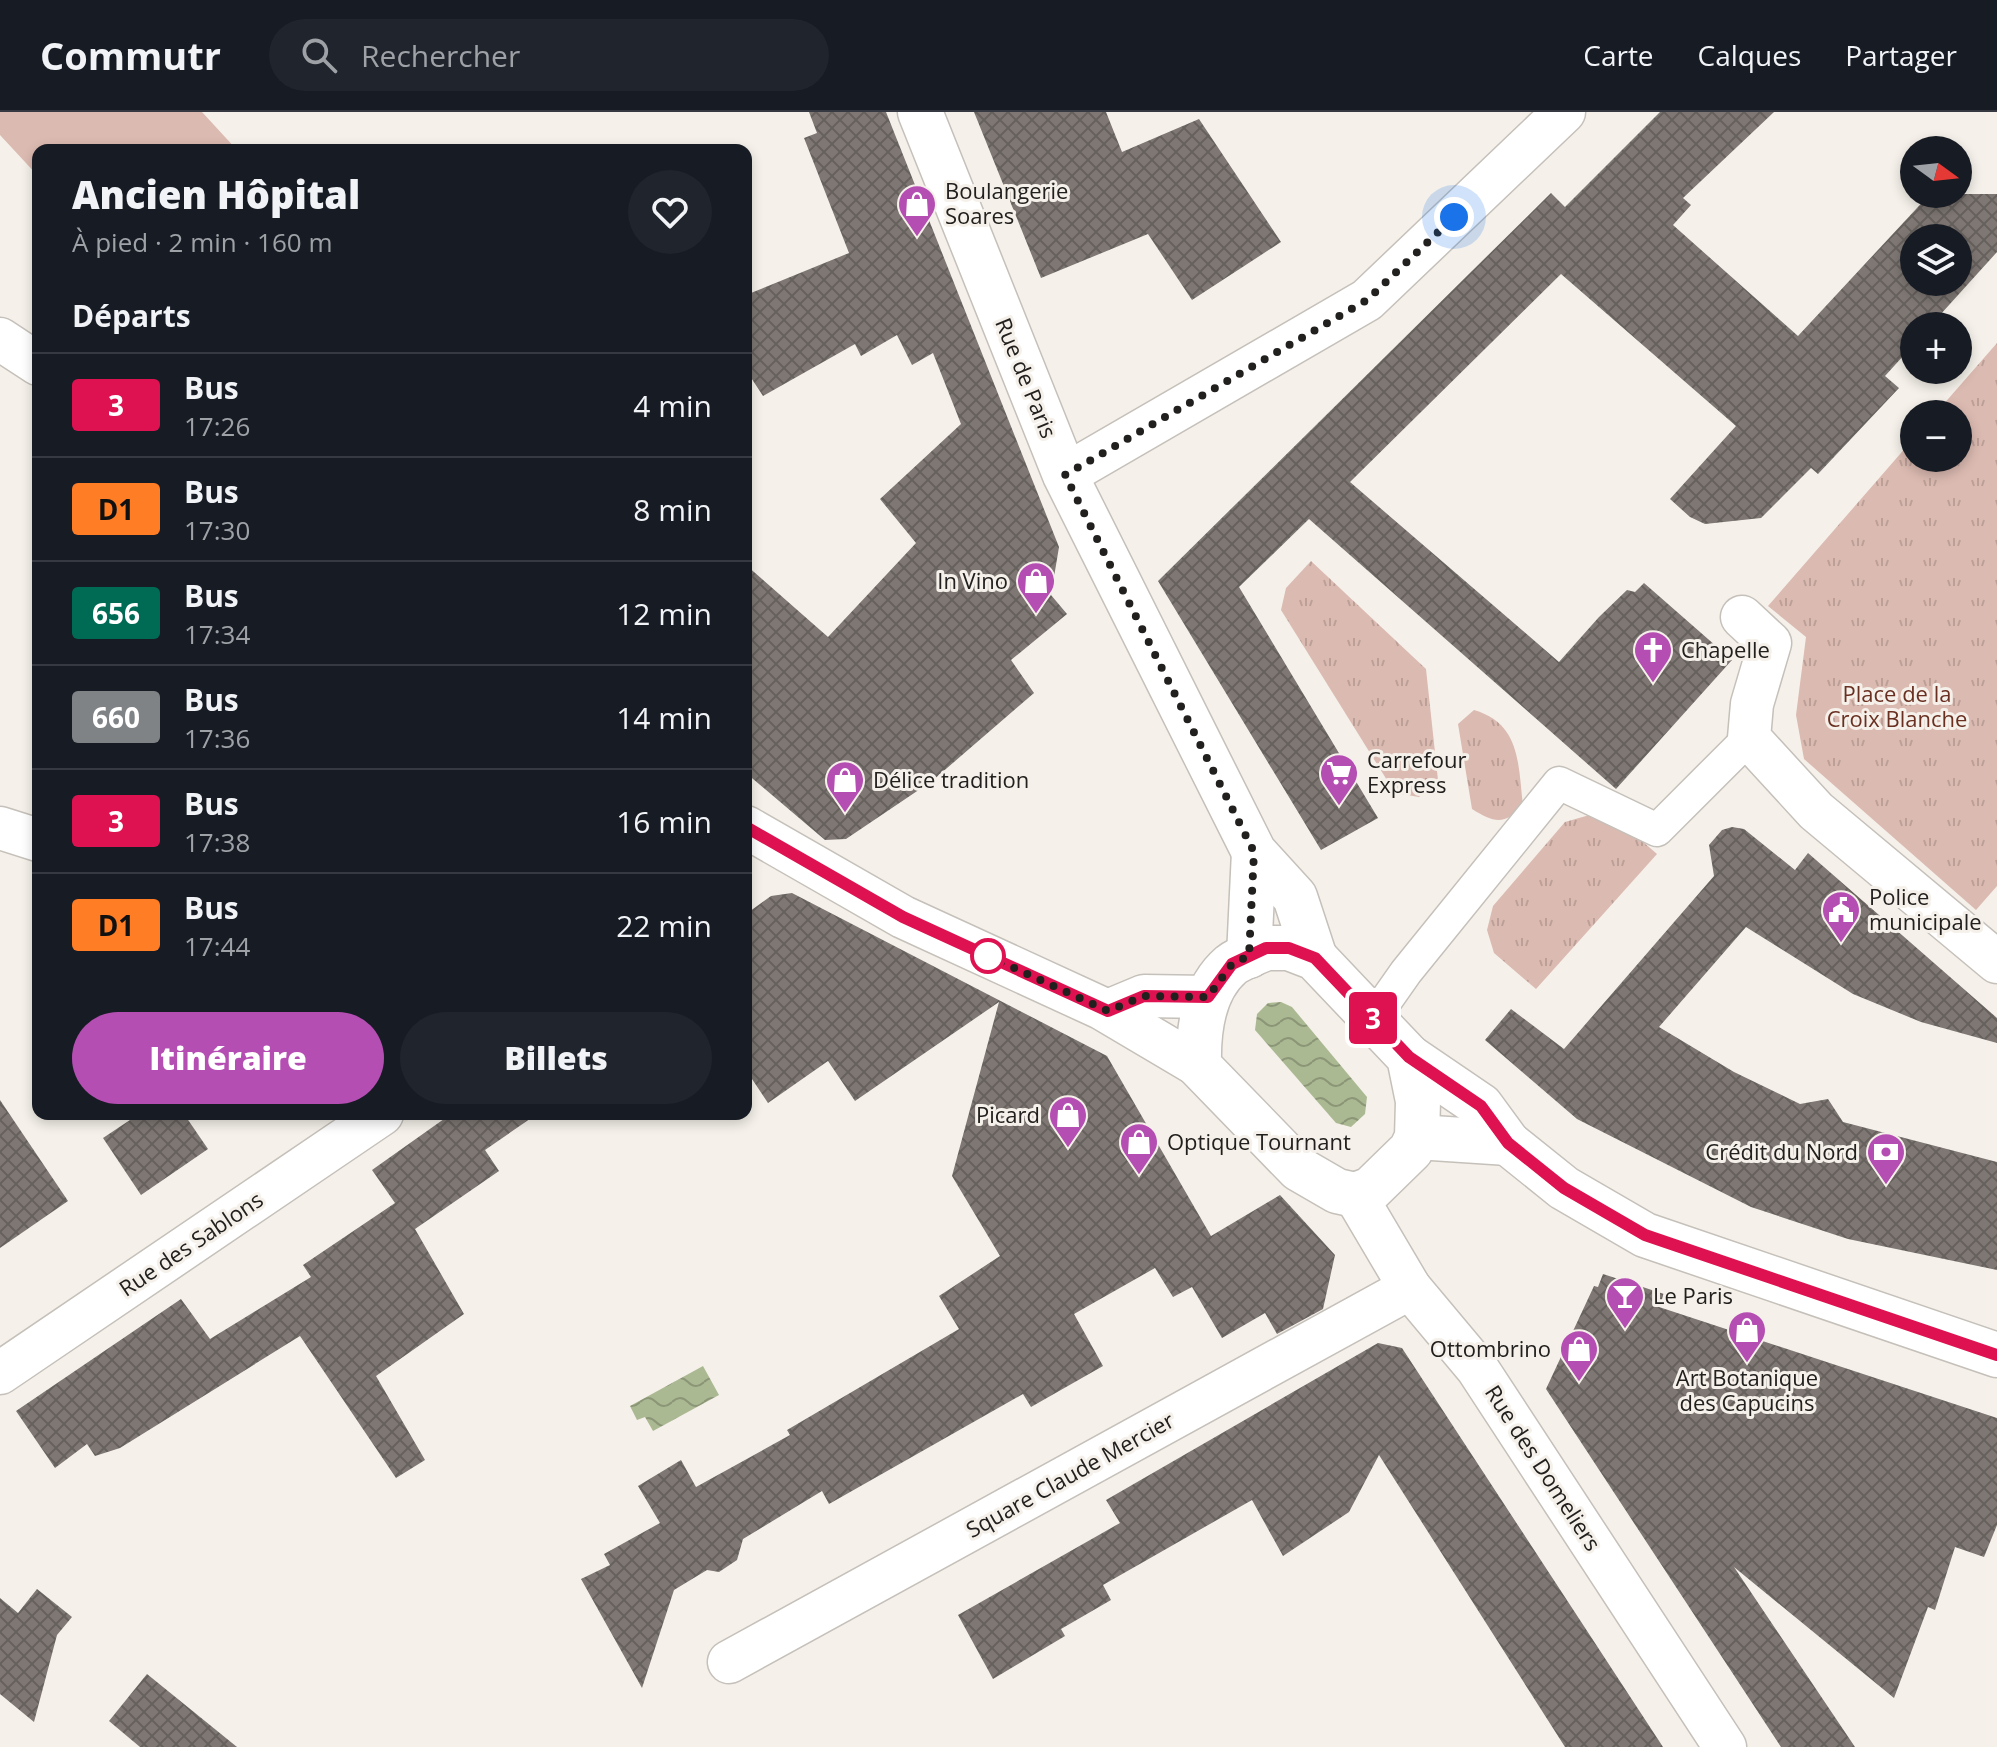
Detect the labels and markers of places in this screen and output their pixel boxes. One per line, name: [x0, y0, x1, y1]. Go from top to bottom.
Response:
place label: Boulangerie Soares: [945, 175, 1068, 230]
shop icon: Boulangerie Soares: [896, 183, 938, 238]
shop icon: In Vino: [1015, 560, 1057, 615]
place label: In Vino: [937, 565, 1008, 595]
church icon: Chapelle: [1632, 629, 1674, 684]
place label: Chapelle: [1681, 634, 1770, 664]
place label: Carrefour Express: [1367, 744, 1467, 799]
supermarket icon: Carrefour Express: [1318, 752, 1360, 807]
shop icon: Délice tradition: [824, 759, 866, 814]
place label: Délice tradition: [873, 764, 1029, 794]
place label: Police municipale: [1869, 881, 1982, 936]
public building icon: Police municipale: [1820, 889, 1862, 944]
unlabelled marker: [971, 939, 1005, 973]
shop icon: Picard: [1047, 1094, 1089, 1149]
place label: Picard: [976, 1099, 1040, 1129]
shop icon: Optique Tournant: [1118, 1121, 1160, 1176]
place label: Optique Tournant: [1167, 1126, 1351, 1156]
bank icon: Crédit du Nord: [1865, 1131, 1907, 1186]
place label: Crédit du Nord: [1705, 1136, 1858, 1166]
bar icon: Le Paris: [1604, 1275, 1646, 1330]
place label: Le Paris: [1653, 1280, 1733, 1310]
shop icon: Art Botanique des Capucins: [1726, 1309, 1768, 1364]
shop icon: Ottombrino: [1558, 1328, 1600, 1383]
place label: Ottombrino: [1430, 1333, 1551, 1363]
place label: Art Botanique des Capucins: [1676, 1362, 1818, 1417]

